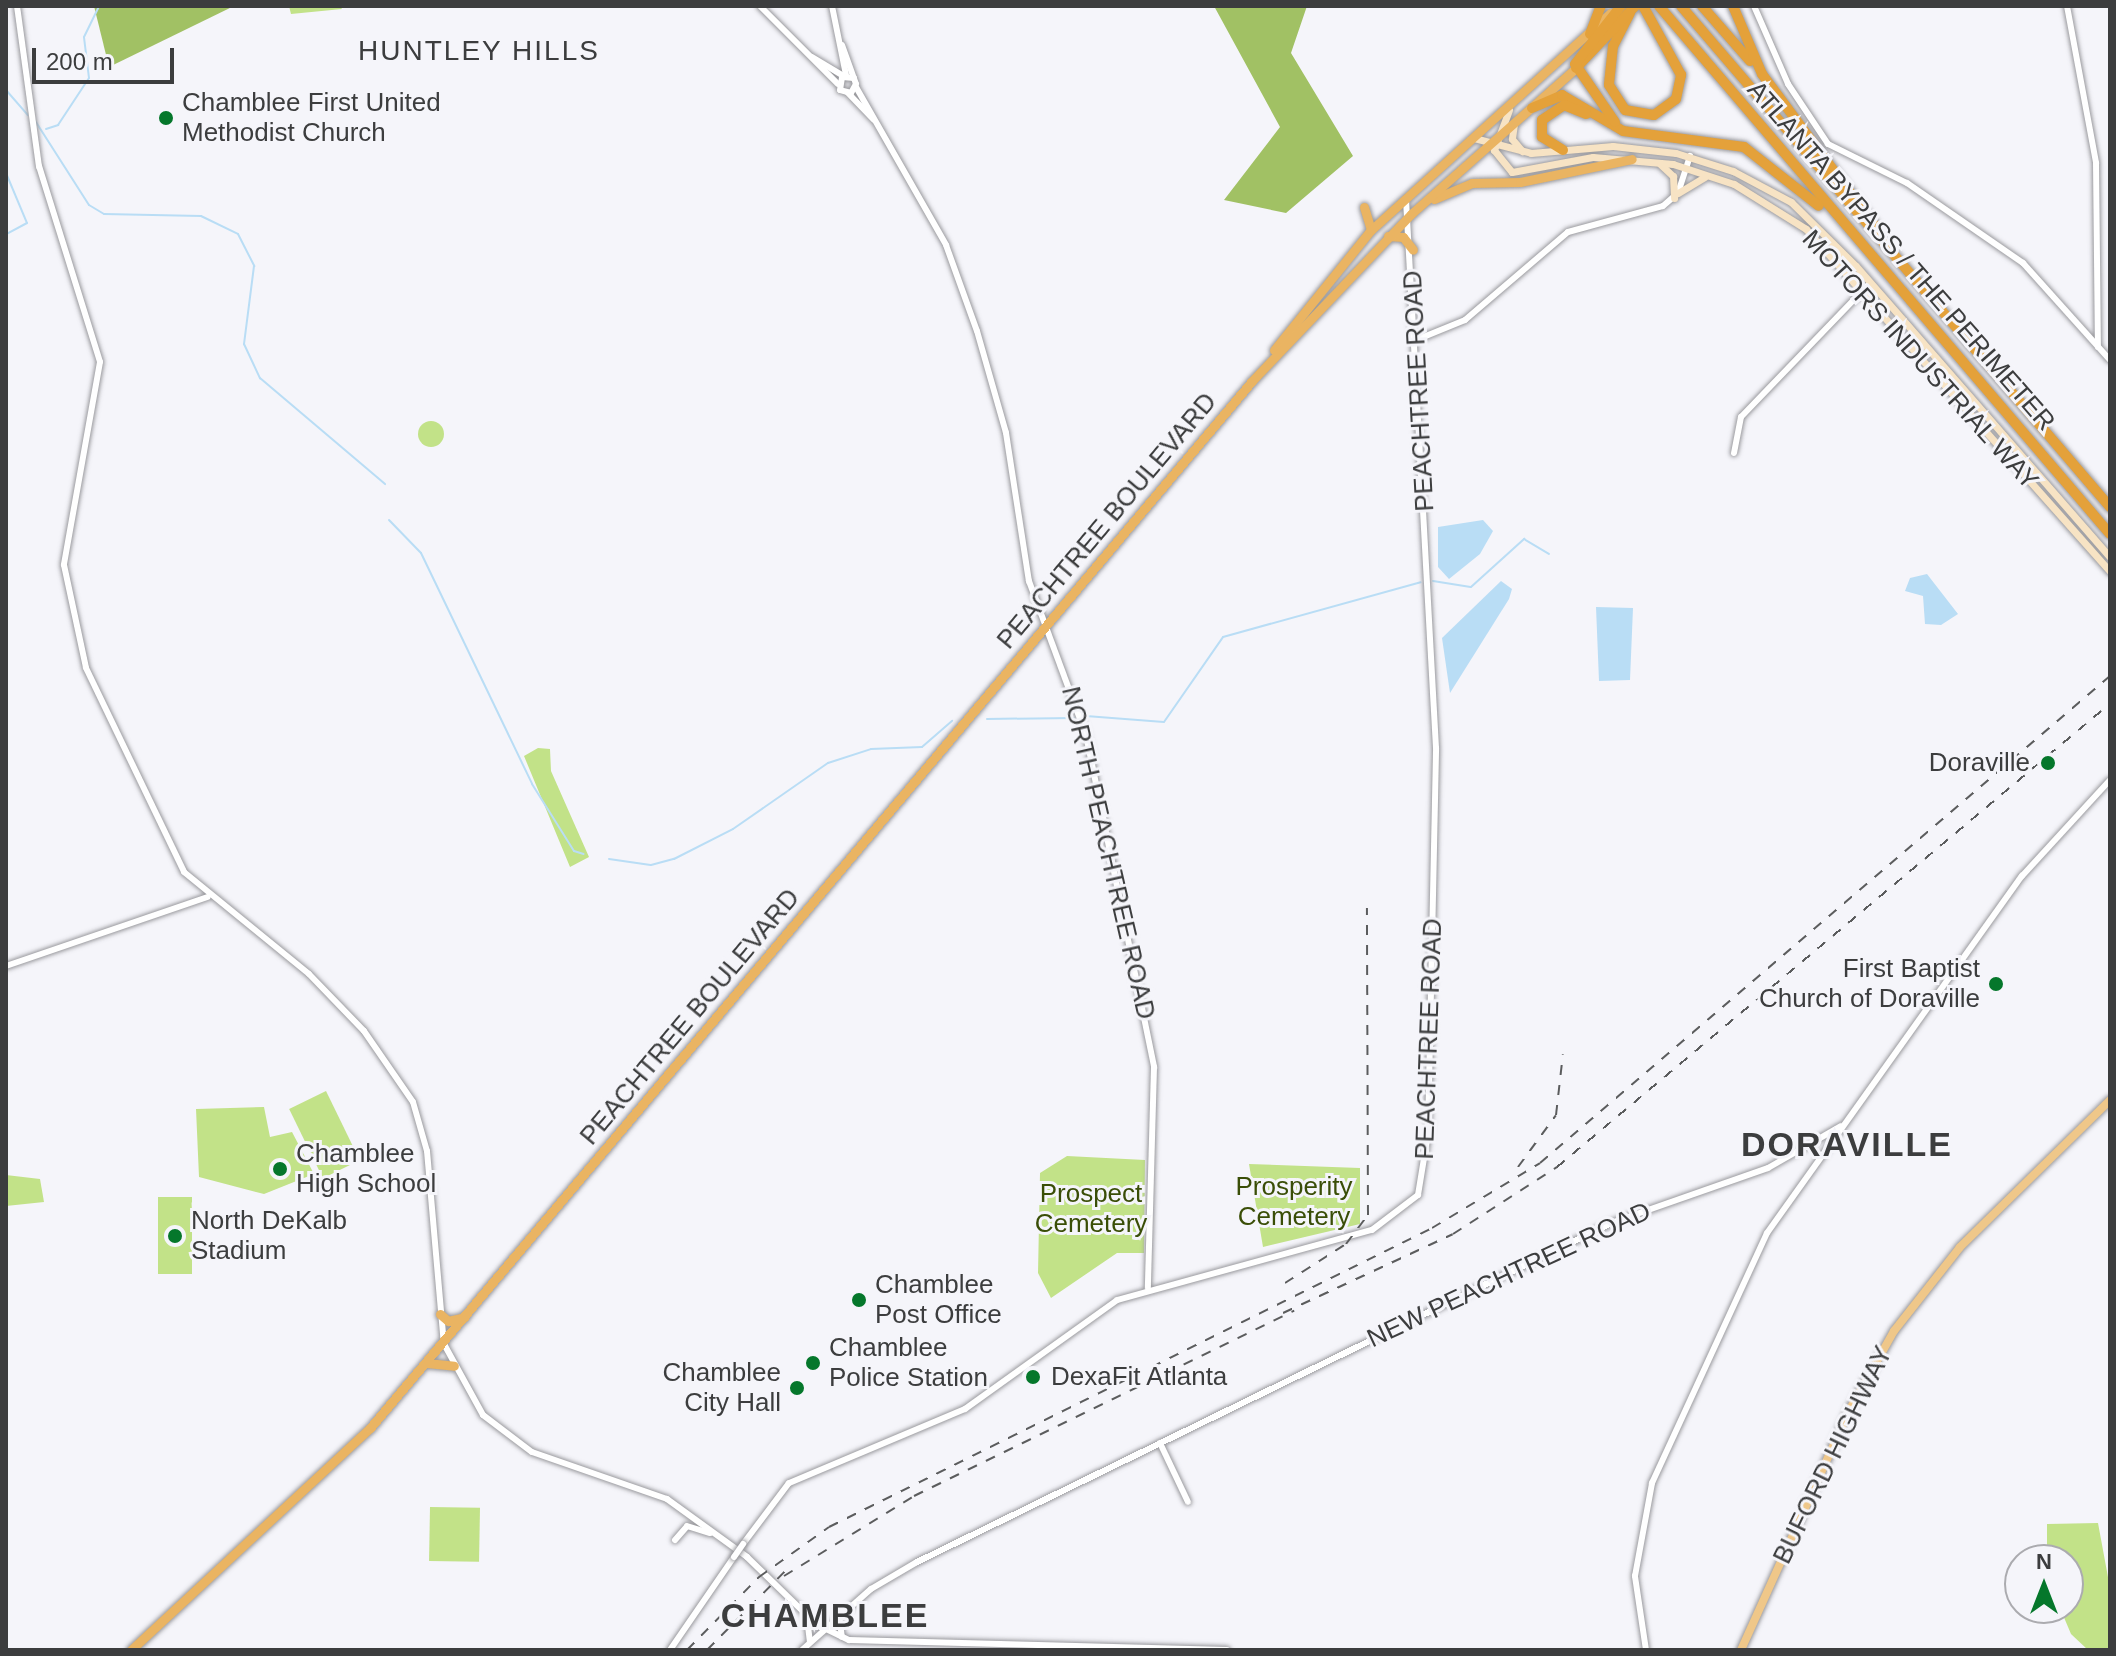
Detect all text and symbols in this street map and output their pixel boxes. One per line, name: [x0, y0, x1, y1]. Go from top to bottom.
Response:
scale bar: [36, 32, 178, 82]
district label: HUNTLEY HILLS: [358, 34, 600, 68]
text: 200 m: [46, 48, 113, 75]
street label: ATLANTA BYPASS / THE PERIMETER: [1740, 74, 2062, 438]
place label: Chamblee First United Methodist Church: [182, 87, 441, 148]
marker: Chamblee First United Methodist Church: [157, 109, 175, 127]
street label: MOTORS INDUSTRIAL WAY: [1795, 224, 2045, 496]
street label: PEACHTREE ROAD: [1397, 270, 1441, 512]
street label: PEACHTREE BOULEVARD: [991, 387, 1223, 655]
street label: NORTH PEACHTREE ROAD: [1055, 684, 1161, 1022]
place label: Doraville: [1929, 747, 2030, 779]
marker: Doraville: [2037, 752, 2059, 774]
street label: PEACHTREE BOULEVARD: [574, 883, 806, 1151]
street label: PEACHTREE ROAD: [1409, 918, 1449, 1160]
place label: First Baptist Church of Doraville: [1759, 953, 1980, 1014]
marker: First Baptist Church of Doraville: [1987, 975, 2005, 993]
district label: DORAVILLE: [1741, 1125, 1953, 1165]
place label: Chamblee High School: [296, 1138, 436, 1200]
marker: Chamblee High School: [271, 1160, 289, 1178]
park label: Prosperity Cemetery: [1235, 1171, 1353, 1232]
park label: Prospect Cemetery: [1035, 1178, 1147, 1240]
street label: NEW PEACHTREE ROAD: [1362, 1196, 1656, 1354]
place label: North DeKalb Stadium: [191, 1205, 347, 1266]
marker: North DeKalb Stadium: [166, 1227, 184, 1245]
place label: Chamblee Post Office: [875, 1269, 1002, 1330]
marker: Chamblee Post Office: [850, 1291, 868, 1309]
place label: Chamblee Police Station: [829, 1332, 988, 1394]
street label: BUFORD HIGHWAY: [1767, 1341, 1899, 1569]
marker: Chamblee Police Station: [804, 1354, 822, 1372]
place label: Chamblee City Hall: [662, 1357, 781, 1418]
place label: DexaFit Atlanta: [1051, 1361, 1229, 1393]
marker: DexaFit Atlanta: [1022, 1366, 1044, 1388]
marker: Chamblee City Hall: [788, 1379, 806, 1397]
north arrow: [2004, 1544, 2084, 1624]
text: N: [2036, 1549, 2052, 1574]
district label: CHAMBLEE: [721, 1596, 929, 1636]

